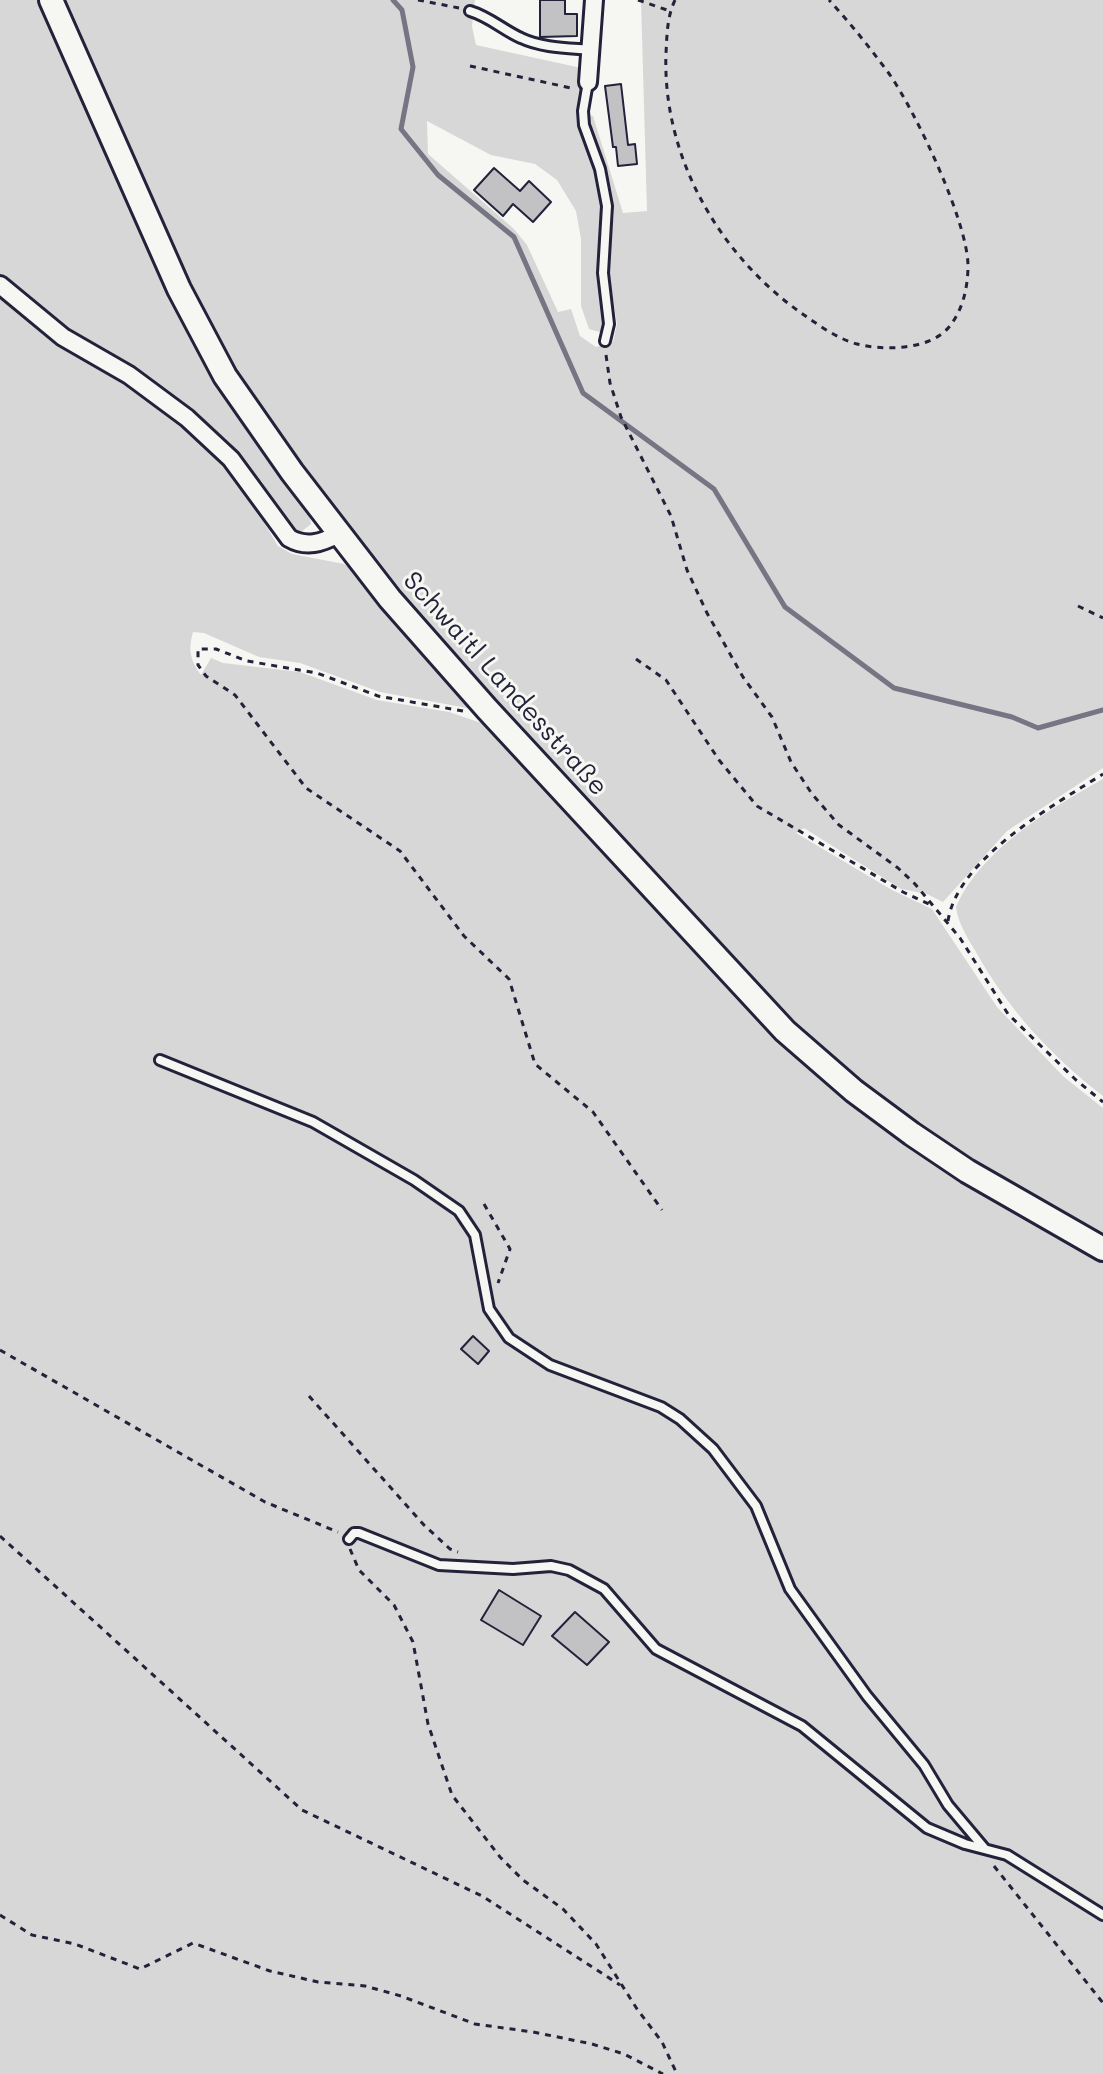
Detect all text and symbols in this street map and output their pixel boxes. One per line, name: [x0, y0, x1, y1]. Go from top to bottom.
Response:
street label: Schwaitl Landesstraße: [396, 566, 614, 802]

